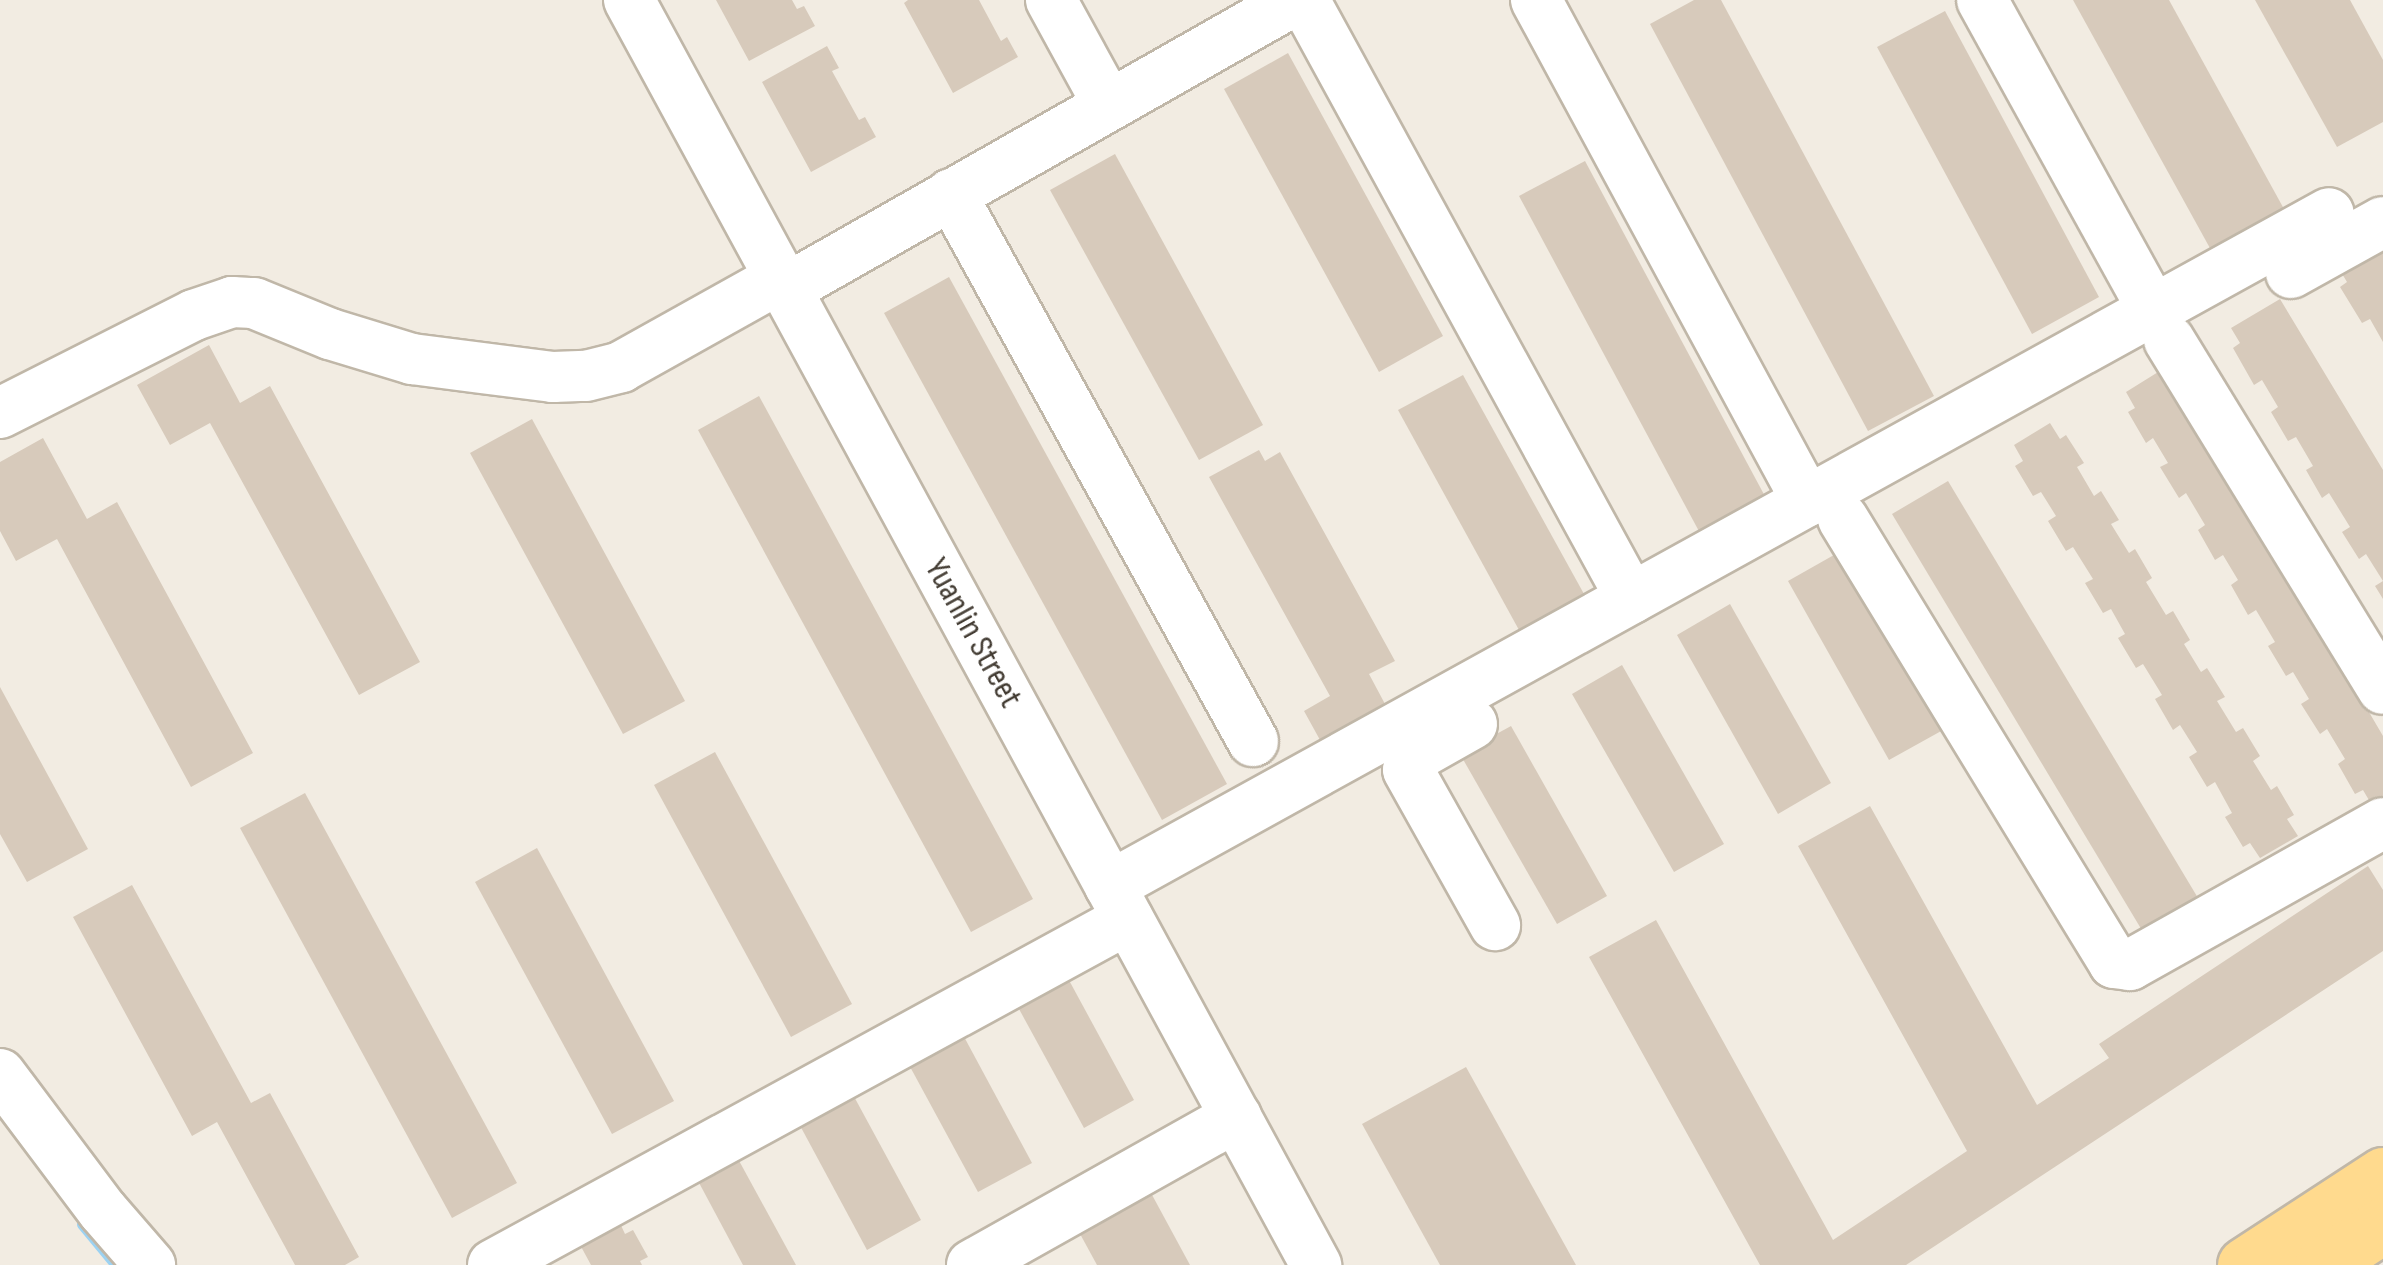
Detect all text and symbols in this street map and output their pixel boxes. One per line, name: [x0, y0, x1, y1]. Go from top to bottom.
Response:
street label: Yuanlin Street: [915, 551, 1031, 715]

